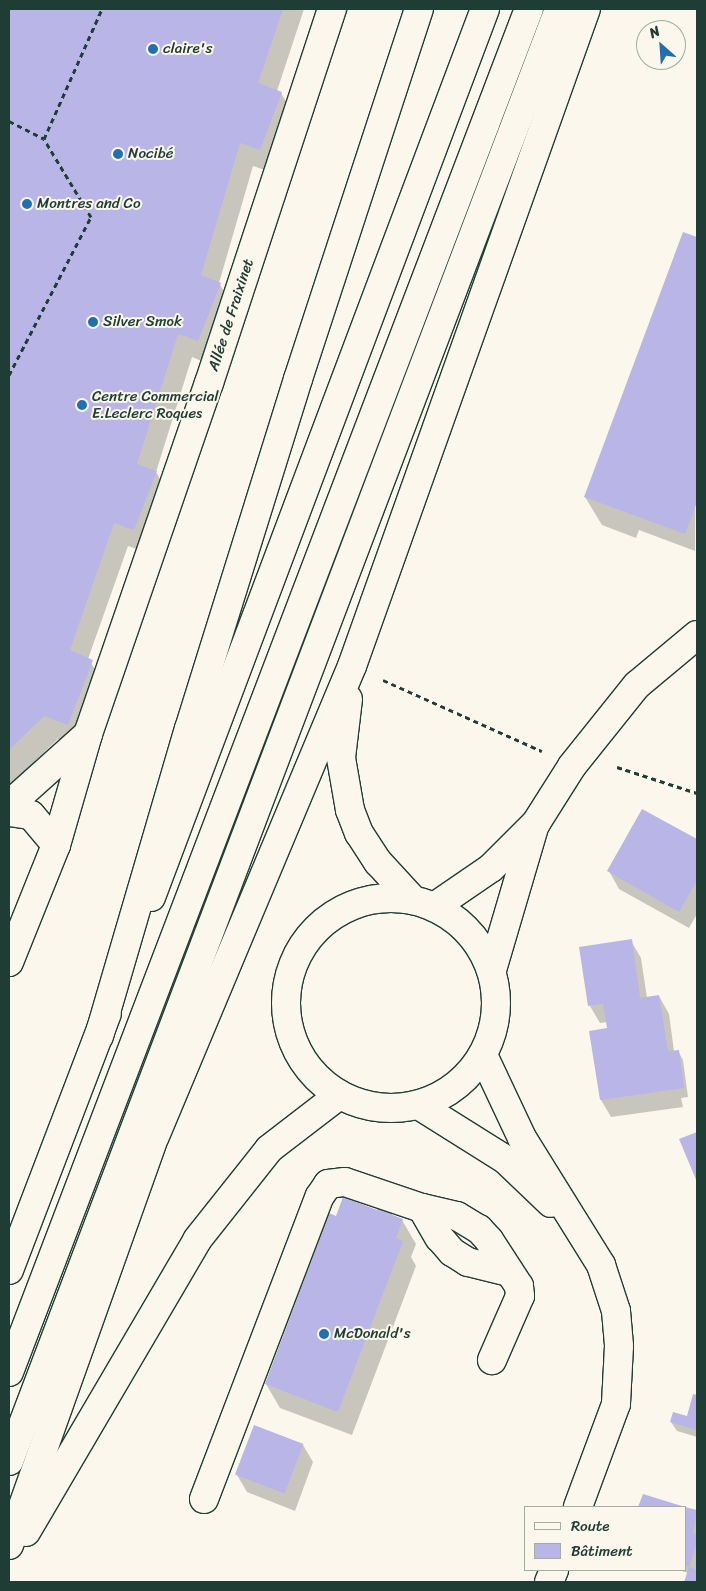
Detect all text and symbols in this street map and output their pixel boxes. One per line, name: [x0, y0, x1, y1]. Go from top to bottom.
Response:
text: N: [645, 19, 664, 45]
north arrow: [636, 20, 686, 70]
place label: claire's: [163, 40, 212, 58]
marker: claire's: [147, 43, 159, 55]
place label: Nocibé: [128, 145, 173, 163]
marker: Nocibé: [112, 148, 124, 160]
place label: Montres and Co: [37, 195, 141, 213]
marker: Montres and Co: [21, 198, 33, 210]
street label: Allée de Fraixinet: [204, 256, 258, 374]
place label: Silver Smok: [103, 313, 182, 331]
marker: Silver Smok: [87, 316, 99, 328]
place label: Centre Commercial E.Leclerc Roques: [92, 387, 219, 422]
marker: Centre Commercial E.Leclerc Roques: [76, 399, 88, 411]
place label: McDonald's: [334, 1325, 411, 1343]
marker: McDonald's: [318, 1328, 330, 1340]
legend: [524, 1506, 686, 1571]
text: Route: [571, 1513, 610, 1539]
text: Bâtiment: [571, 1538, 633, 1564]

